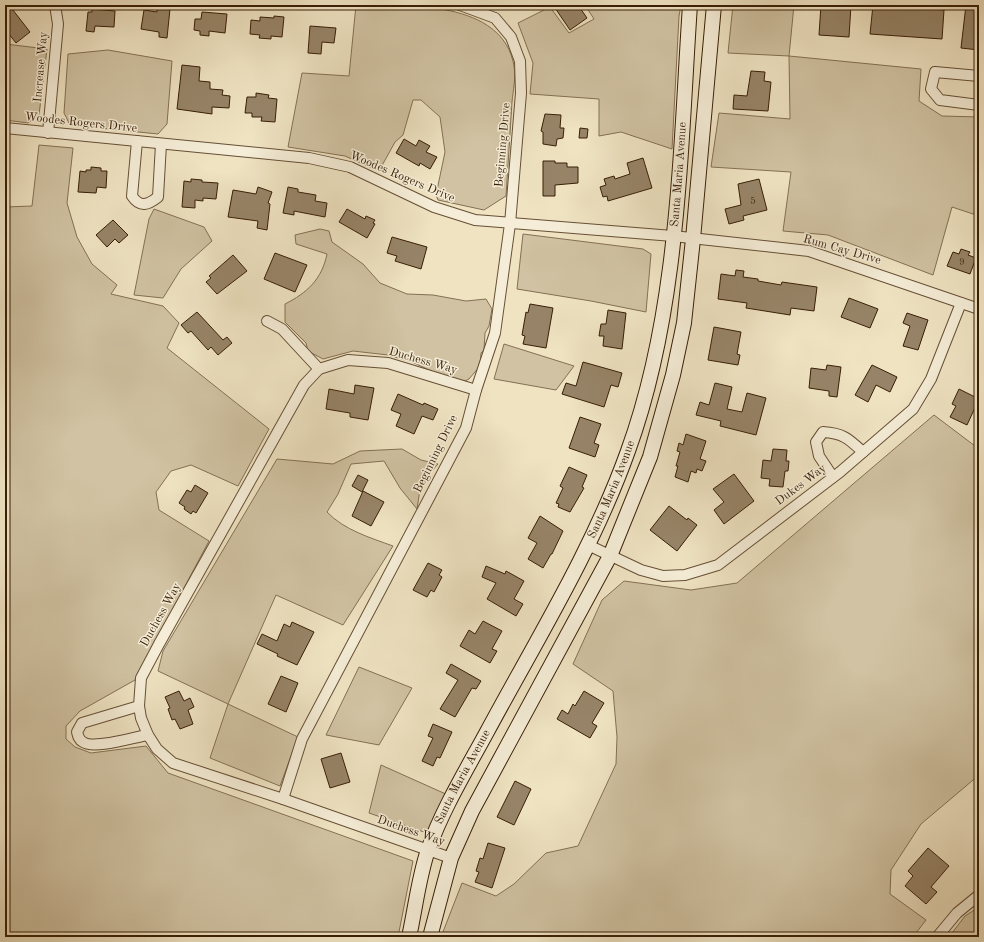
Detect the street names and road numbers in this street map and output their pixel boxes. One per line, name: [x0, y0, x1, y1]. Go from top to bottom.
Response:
street label: Increase Way: [32, 31, 50, 103]
street label: Beginning Drive: [493, 102, 513, 188]
street label: Woodes Rogers Drive: [24, 111, 138, 135]
street label: Santa Maria Avenue: [669, 121, 689, 227]
street label: Woodes Rogers Drive: [348, 149, 457, 205]
street label: Rum Cay Drive: [802, 233, 883, 267]
street label: Duchess Way: [387, 345, 459, 377]
street label: Beginning Drive: [412, 413, 460, 495]
street label: Santa Maria Avenue: [586, 439, 637, 541]
street label: Dukes Way: [773, 462, 829, 508]
street label: Duchess Way: [139, 581, 184, 649]
street label: Santa Maria Avenue: [433, 727, 493, 826]
street label: Duchess Way: [376, 814, 447, 848]

